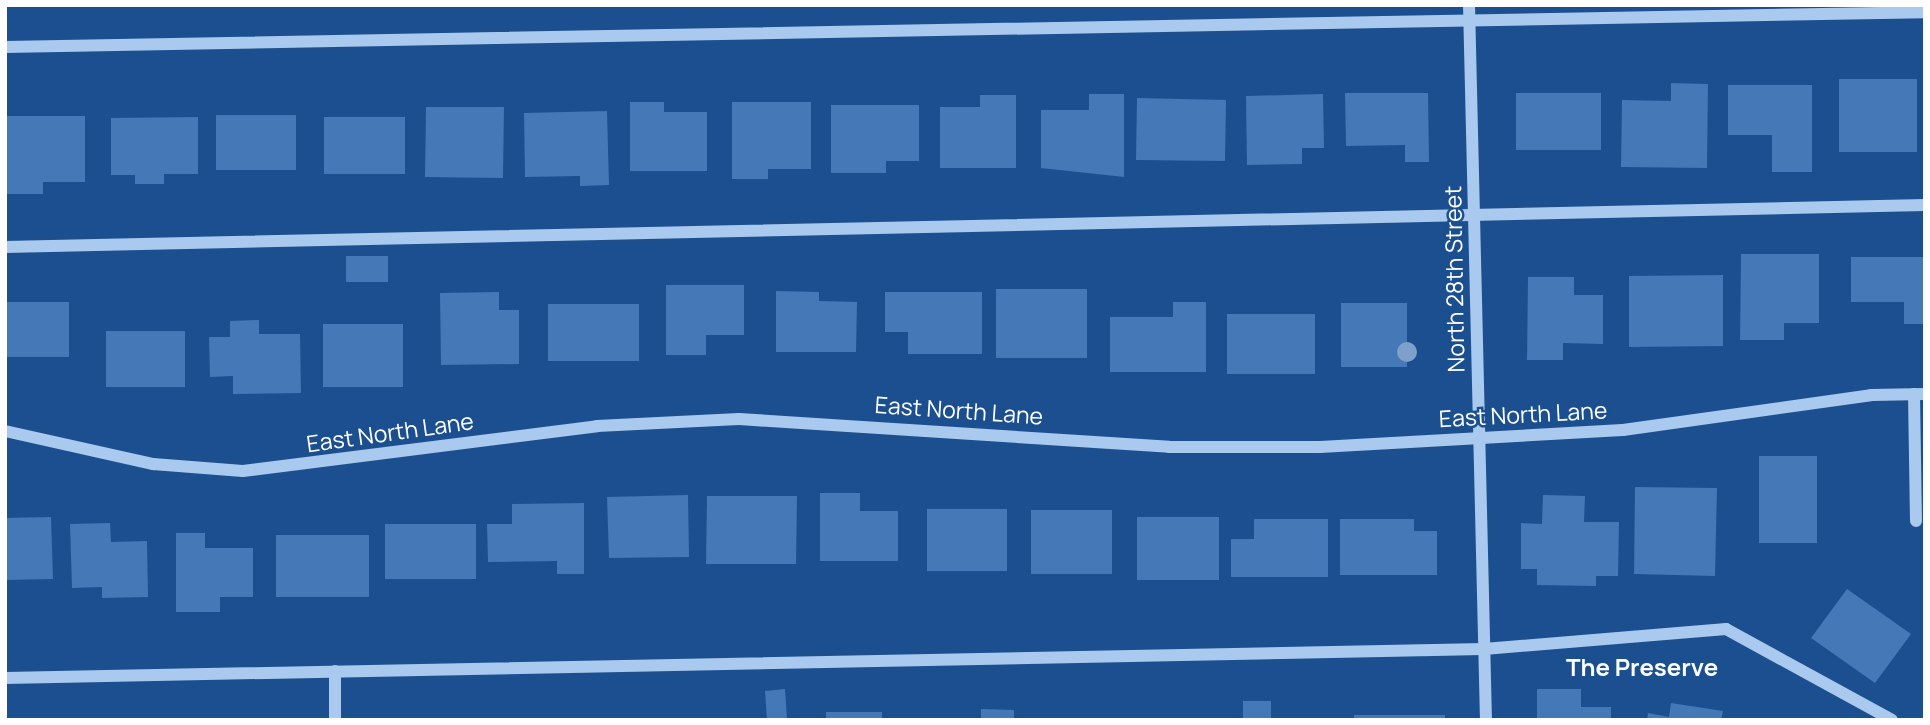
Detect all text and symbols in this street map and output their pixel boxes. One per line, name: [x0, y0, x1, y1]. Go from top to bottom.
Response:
street label: North 28th Street: [1439, 185, 1469, 373]
street label: East North Lane: [874, 390, 1044, 430]
street label: East North Lane: [1438, 396, 1608, 432]
street label: East North Lane: [305, 407, 475, 457]
district label: The Preserve: [1566, 653, 1718, 681]

